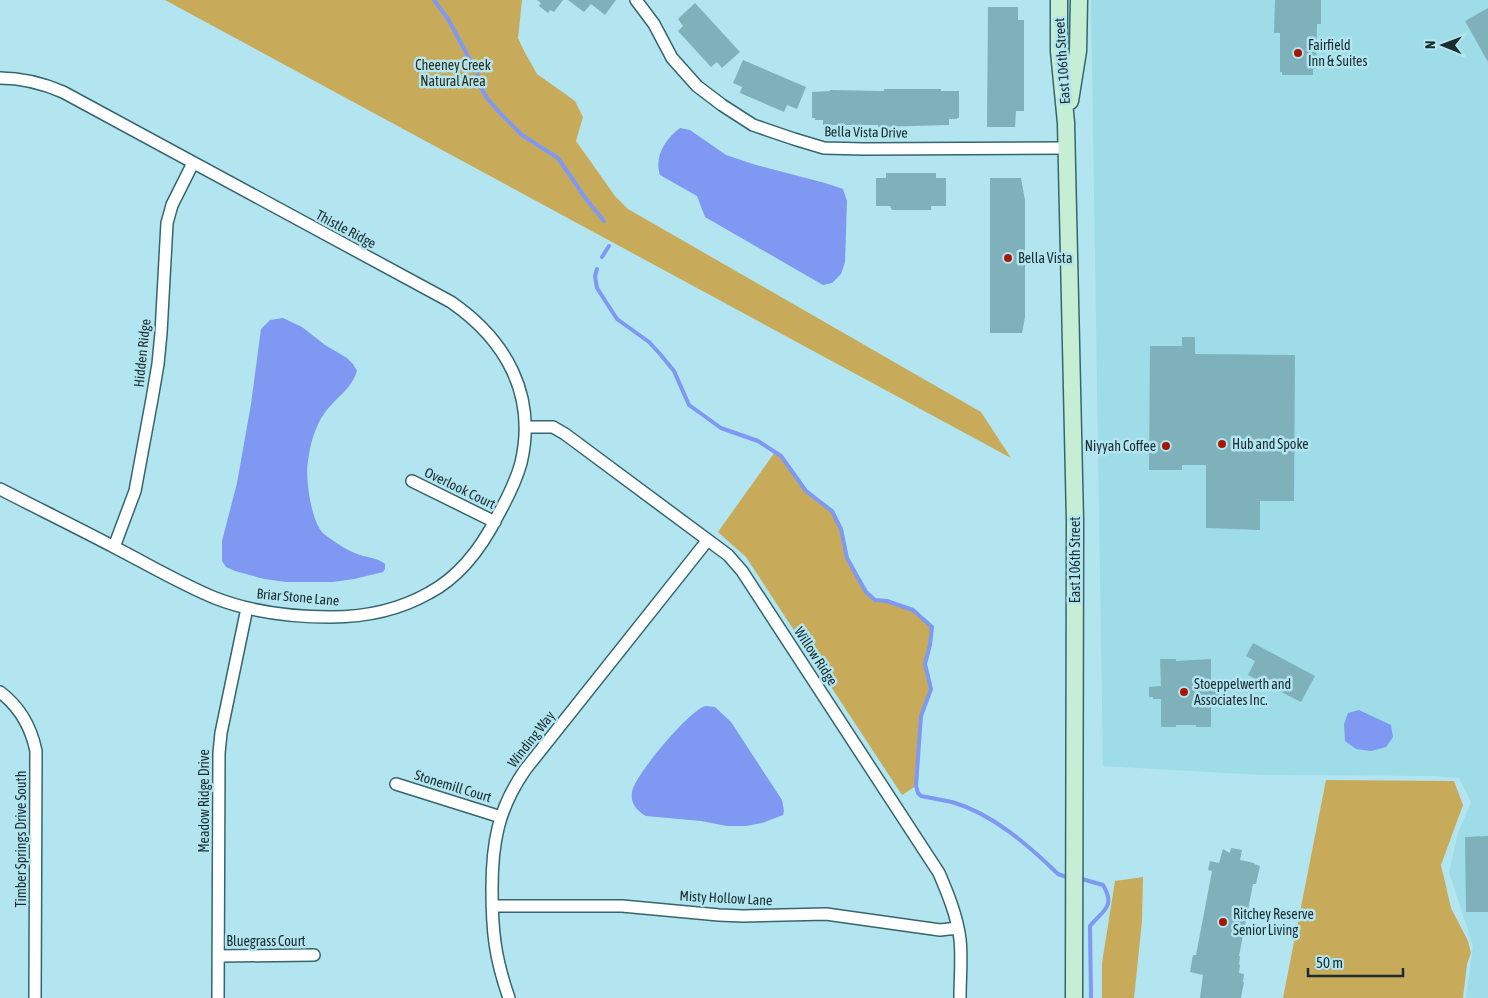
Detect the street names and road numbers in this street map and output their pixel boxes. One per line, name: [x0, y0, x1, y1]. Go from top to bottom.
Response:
street label: East 106th Street: [1051, 17, 1073, 105]
street label: Bella Vista Drive: [824, 123, 908, 141]
street label: Thistle Ridge: [313, 207, 379, 251]
street label: Hidden Ridge: [130, 318, 154, 388]
street label: Overlook Court: [422, 464, 498, 512]
street label: East 106th Street: [1067, 517, 1083, 603]
street label: Briar Stone Lane: [256, 585, 340, 609]
street label: Willow Ridge: [791, 624, 841, 688]
street label: Winding Way: [504, 708, 558, 770]
street label: Meadow Ridge Drive: [196, 749, 212, 853]
street label: Stonemill Court: [412, 767, 494, 805]
street label: Timber Springs Drive South: [13, 771, 29, 907]
street label: Misty Hollow Lane: [679, 888, 773, 908]
street label: Bluegrass Court: [226, 933, 306, 949]

